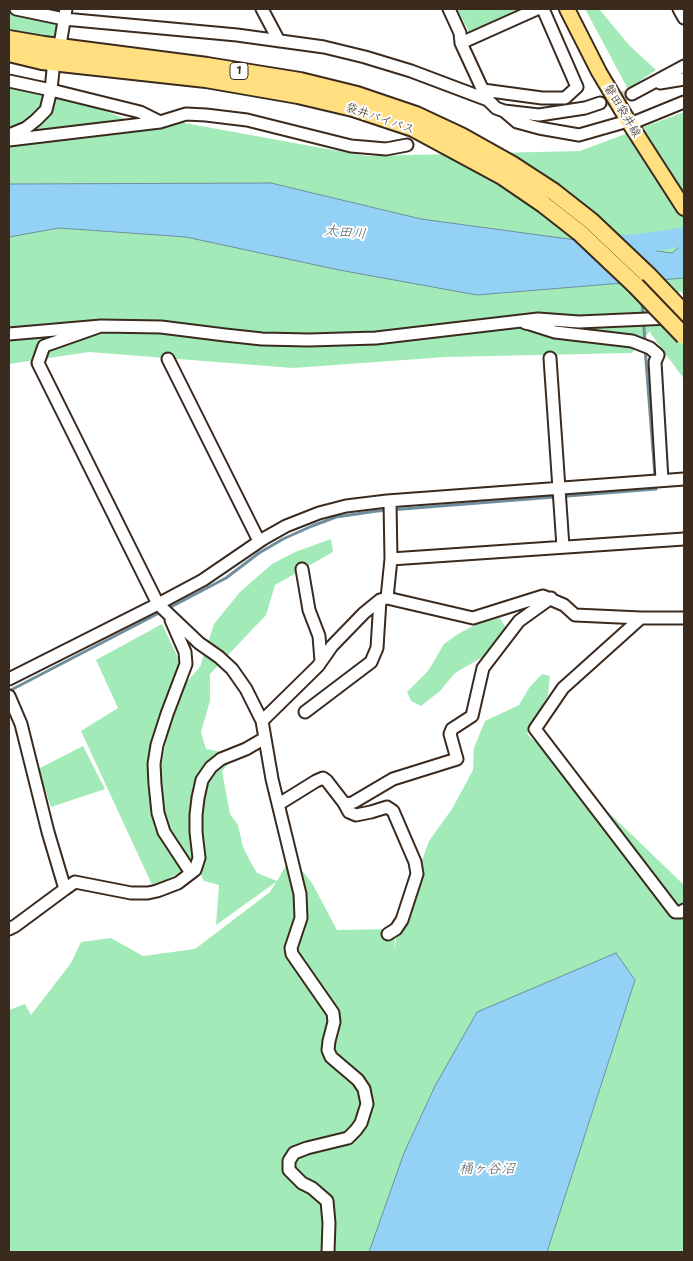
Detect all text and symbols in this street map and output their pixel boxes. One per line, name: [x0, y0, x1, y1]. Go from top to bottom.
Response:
road number: 1: [230, 62, 248, 80]
street label: 磐田袋井線: [600, 82, 644, 140]
street label: 袋井バイパス: [344, 100, 416, 138]
water label: 太田川: [323, 223, 367, 243]
water label: 桶ヶ谷沼: [459, 1161, 515, 1177]

